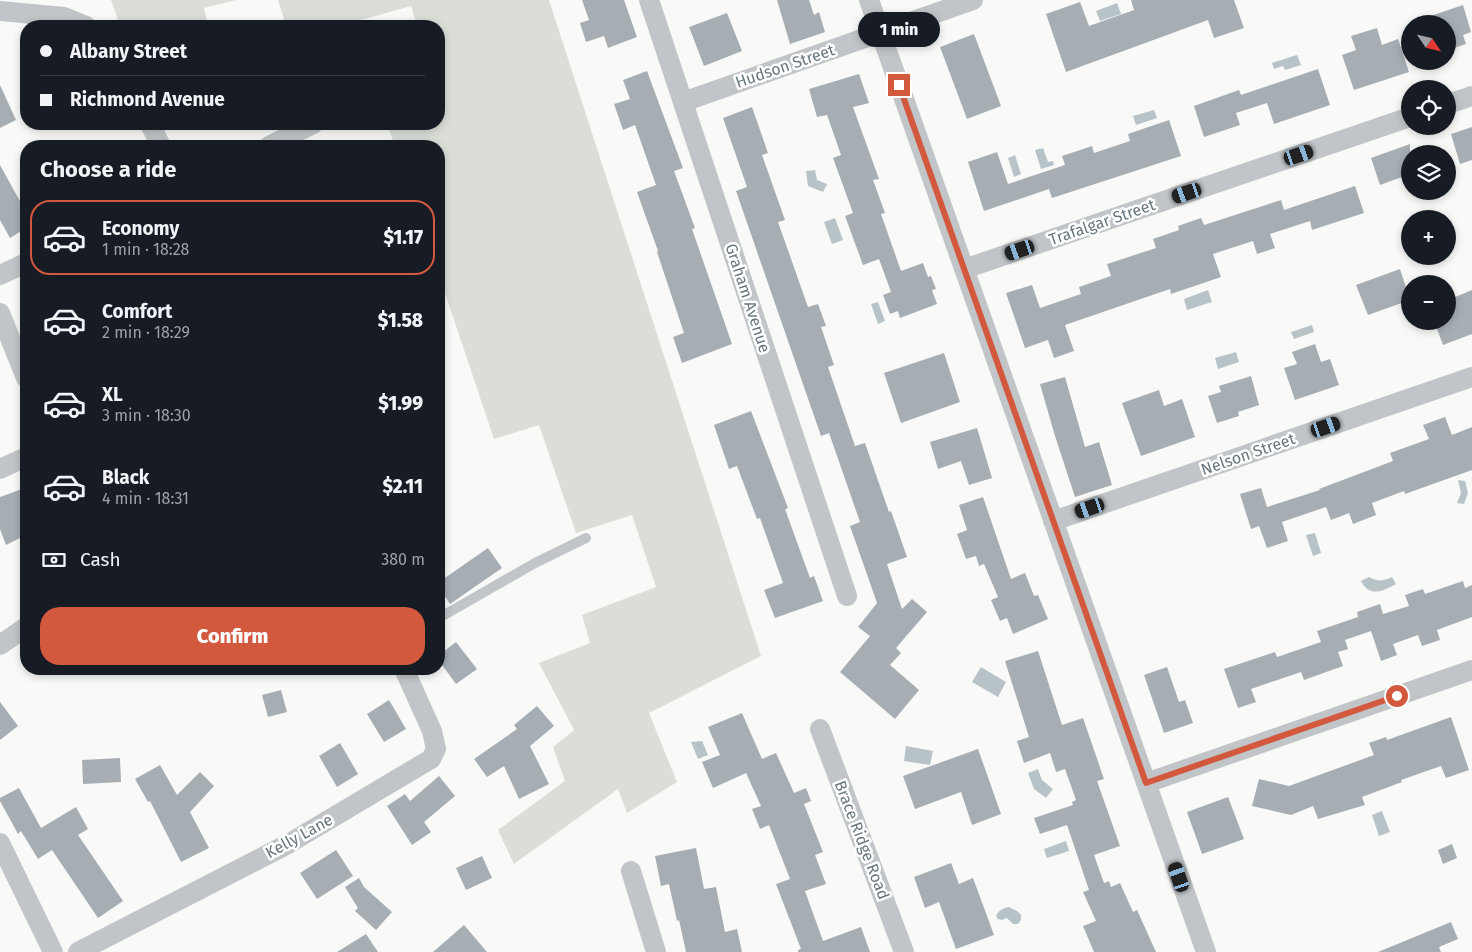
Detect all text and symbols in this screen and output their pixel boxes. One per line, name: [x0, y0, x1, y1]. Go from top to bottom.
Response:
callout: 1 min: [858, 12, 940, 48]
north arrow: [1401, 15, 1456, 70]
map controls: [1401, 15, 1456, 330]
text: 1 min: [880, 20, 918, 39]
text: Albany Street: [70, 40, 187, 63]
street label: Hudson Street: [733, 40, 837, 92]
route end: [888, 74, 910, 96]
button: locate: [1401, 80, 1456, 135]
text: Richmond Avenue: [70, 88, 225, 111]
car: [1282, 143, 1315, 167]
button: layers: [1401, 145, 1456, 200]
text: Choose a ride: [40, 156, 176, 183]
car: [1170, 181, 1203, 205]
street label: Trafalgar Street: [1046, 195, 1158, 249]
button: +: [1401, 210, 1456, 265]
icon: car: [42, 215, 87, 260]
text: Economy: [102, 217, 179, 240]
text: $1.17: [384, 226, 423, 249]
car: [1003, 238, 1036, 262]
text: 1 min · 18:28: [102, 240, 189, 259]
street label: Graham Avenue: [721, 241, 775, 355]
button: −: [1401, 275, 1456, 330]
icon: car: [42, 298, 87, 343]
text: Comfort: [102, 300, 172, 323]
text: $1.58: [378, 309, 423, 332]
text: 2 min · 18:29: [102, 323, 190, 342]
icon: car: [42, 381, 87, 426]
text: XL: [102, 383, 123, 406]
text: $1.99: [378, 392, 423, 415]
text: 3 min · 18:30: [102, 406, 191, 425]
car: [1309, 415, 1342, 439]
street label: Nelson Street: [1198, 429, 1298, 479]
icon: car: [42, 464, 87, 509]
text: Black: [102, 466, 149, 489]
text: $2.11: [382, 475, 423, 498]
text: 4 min · 18:31: [102, 489, 189, 508]
car: [1073, 496, 1106, 520]
icon: cash: [40, 546, 68, 574]
text: Cash: [80, 548, 121, 571]
text: 380 m: [381, 550, 425, 569]
button: Confirm: [40, 607, 425, 665]
route start: [1386, 685, 1408, 707]
street label: Brace Ridge Road: [831, 778, 893, 902]
street label: Kelly Lane: [262, 810, 336, 862]
car: [1167, 860, 1190, 894]

